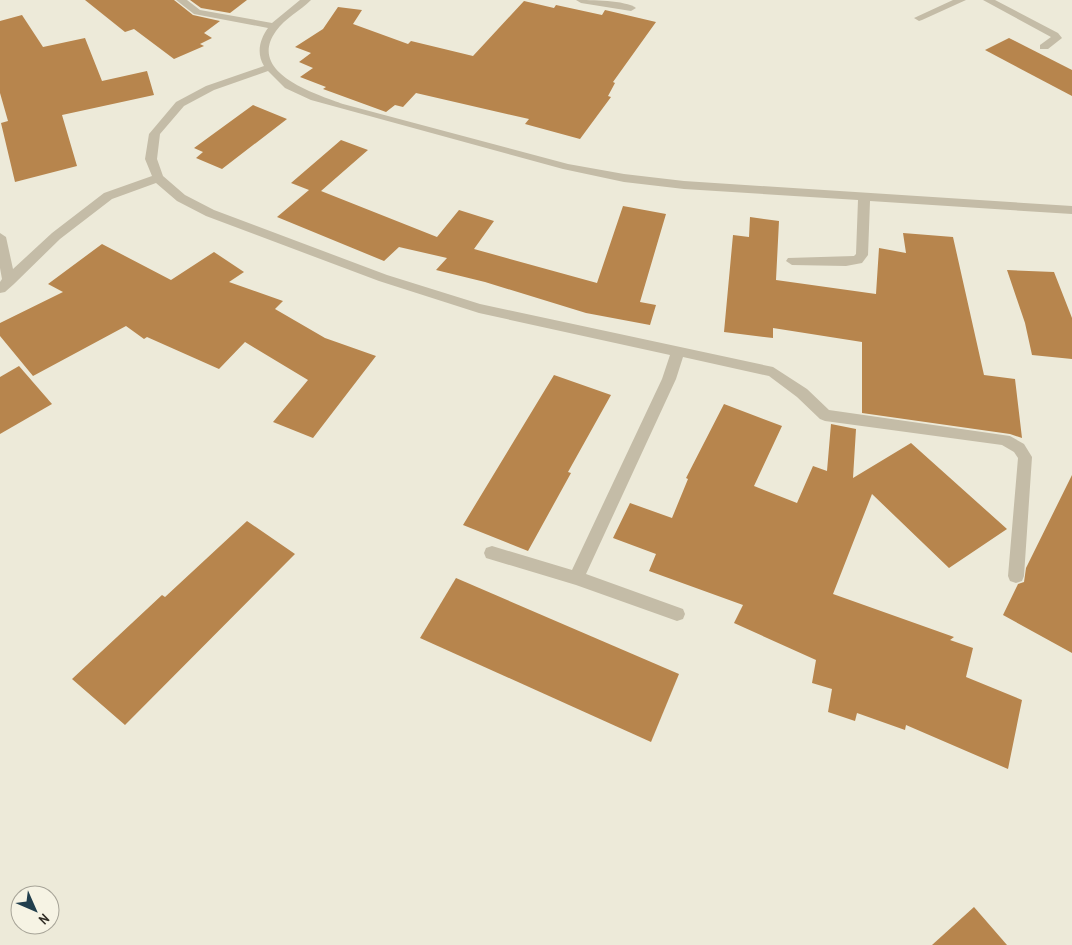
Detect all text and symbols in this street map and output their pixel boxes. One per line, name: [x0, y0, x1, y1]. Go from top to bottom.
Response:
north arrow: [10, 885, 60, 935]
text: N: [35, 910, 53, 928]

